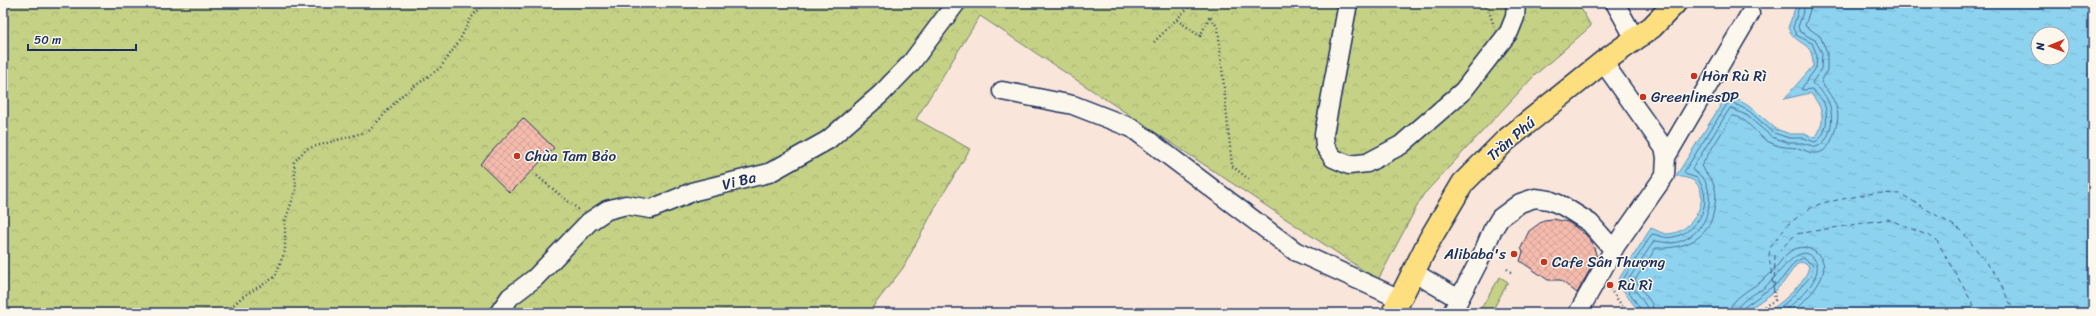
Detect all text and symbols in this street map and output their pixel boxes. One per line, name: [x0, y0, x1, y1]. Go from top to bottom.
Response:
scale bar: [28, 26, 136, 52]
north arrow: [2030, 26, 2070, 66]
text: 50 m: [34, 29, 61, 51]
text: N: [2031, 42, 2050, 51]
place label: Hòn Rù Rì: [1702, 63, 1766, 89]
marker: Hòn Rù Rì: [1689, 71, 1699, 81]
place label: GreenlinesDP: [1651, 84, 1739, 110]
marker: GreenlinesDP: [1638, 92, 1648, 102]
street label: Trần Phú: [1481, 110, 1542, 168]
place label: Chùa Tam Bảo: [525, 143, 616, 169]
marker: Chùa Tam Bảo: [512, 151, 522, 161]
street label: Vi Ba: [719, 164, 759, 198]
place label: Alibaba's: [1443, 241, 1506, 267]
marker: Alibaba's: [1509, 249, 1519, 259]
place label: Cafe Sân Thượng: [1552, 249, 1666, 275]
marker: Cafe Sân Thượng: [1539, 257, 1549, 267]
place label: Rù Rì: [1618, 272, 1652, 298]
marker: Rù Rì: [1605, 280, 1615, 290]

